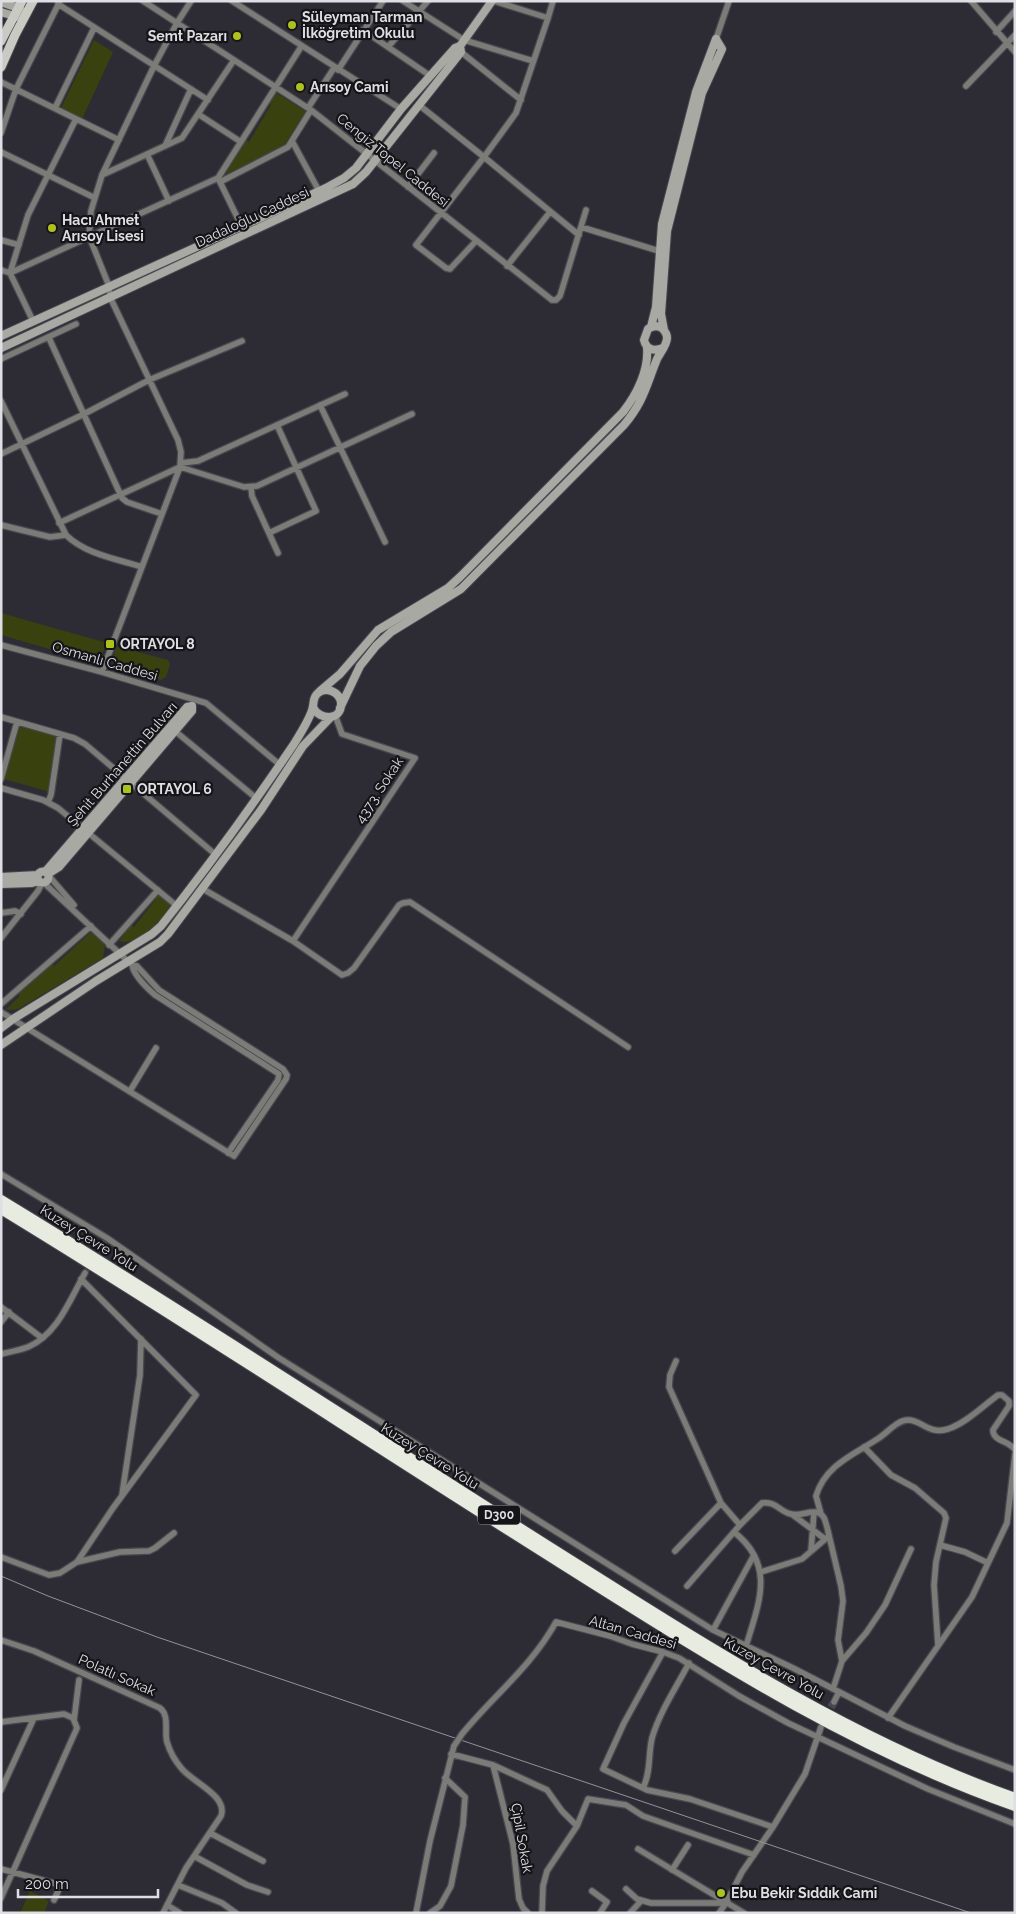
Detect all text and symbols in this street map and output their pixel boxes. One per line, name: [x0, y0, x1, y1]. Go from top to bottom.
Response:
place label: Süleyman Tarman İlköğretim Okulu: [302, 9, 422, 41]
marker: Süleyman Tarman İlköğretim Okulu: [286, 19, 298, 31]
place label: Semt Pazarı: [148, 28, 227, 44]
marker: Semt Pazarı: [231, 30, 243, 42]
place label: Arısoy Cami: [310, 79, 388, 95]
marker: Arısoy Cami: [294, 81, 306, 93]
street label: Cengiz Topel Caddesi: [334, 110, 452, 210]
street label: Dadaloğlu Caddesi: [193, 184, 311, 250]
place label: Hacı Ahmet Arısoy Lisesi: [62, 212, 144, 244]
marker: Hacı Ahmet Arısoy Lisesi: [46, 222, 58, 234]
place label: ORTAYOL 8: [120, 636, 195, 652]
street label: Osmanlı Caddesi: [50, 638, 160, 684]
marker: ORTAYOL 8: [104, 638, 116, 650]
street label: Şehit Burhanettin Bulvarı: [64, 699, 180, 829]
street label: 4373. Sokak: [352, 753, 407, 826]
place label: ORTAYOL 6: [137, 781, 212, 797]
marker: ORTAYOL 6: [121, 783, 133, 795]
street label: Kuzey Çevre Yolu: [37, 1202, 141, 1274]
street label: Kuzey Çevre Yolu: [378, 1420, 482, 1492]
road number: D300: [478, 1506, 520, 1524]
street label: Altan Caddesi: [588, 1612, 678, 1652]
street label: Kuzey Çevre Yolu: [721, 1634, 827, 1702]
street label: Polatlı Sokak: [76, 1651, 159, 1699]
street label: Çipil Sokak: [508, 1802, 536, 1875]
scale bar: [18, 1866, 158, 1898]
text: 200 m: [25, 1875, 69, 1893]
place label: Ebu Bekir Sıddık Cami: [731, 1885, 877, 1901]
marker: Ebu Bekir Sıddık Cami: [715, 1887, 727, 1899]

